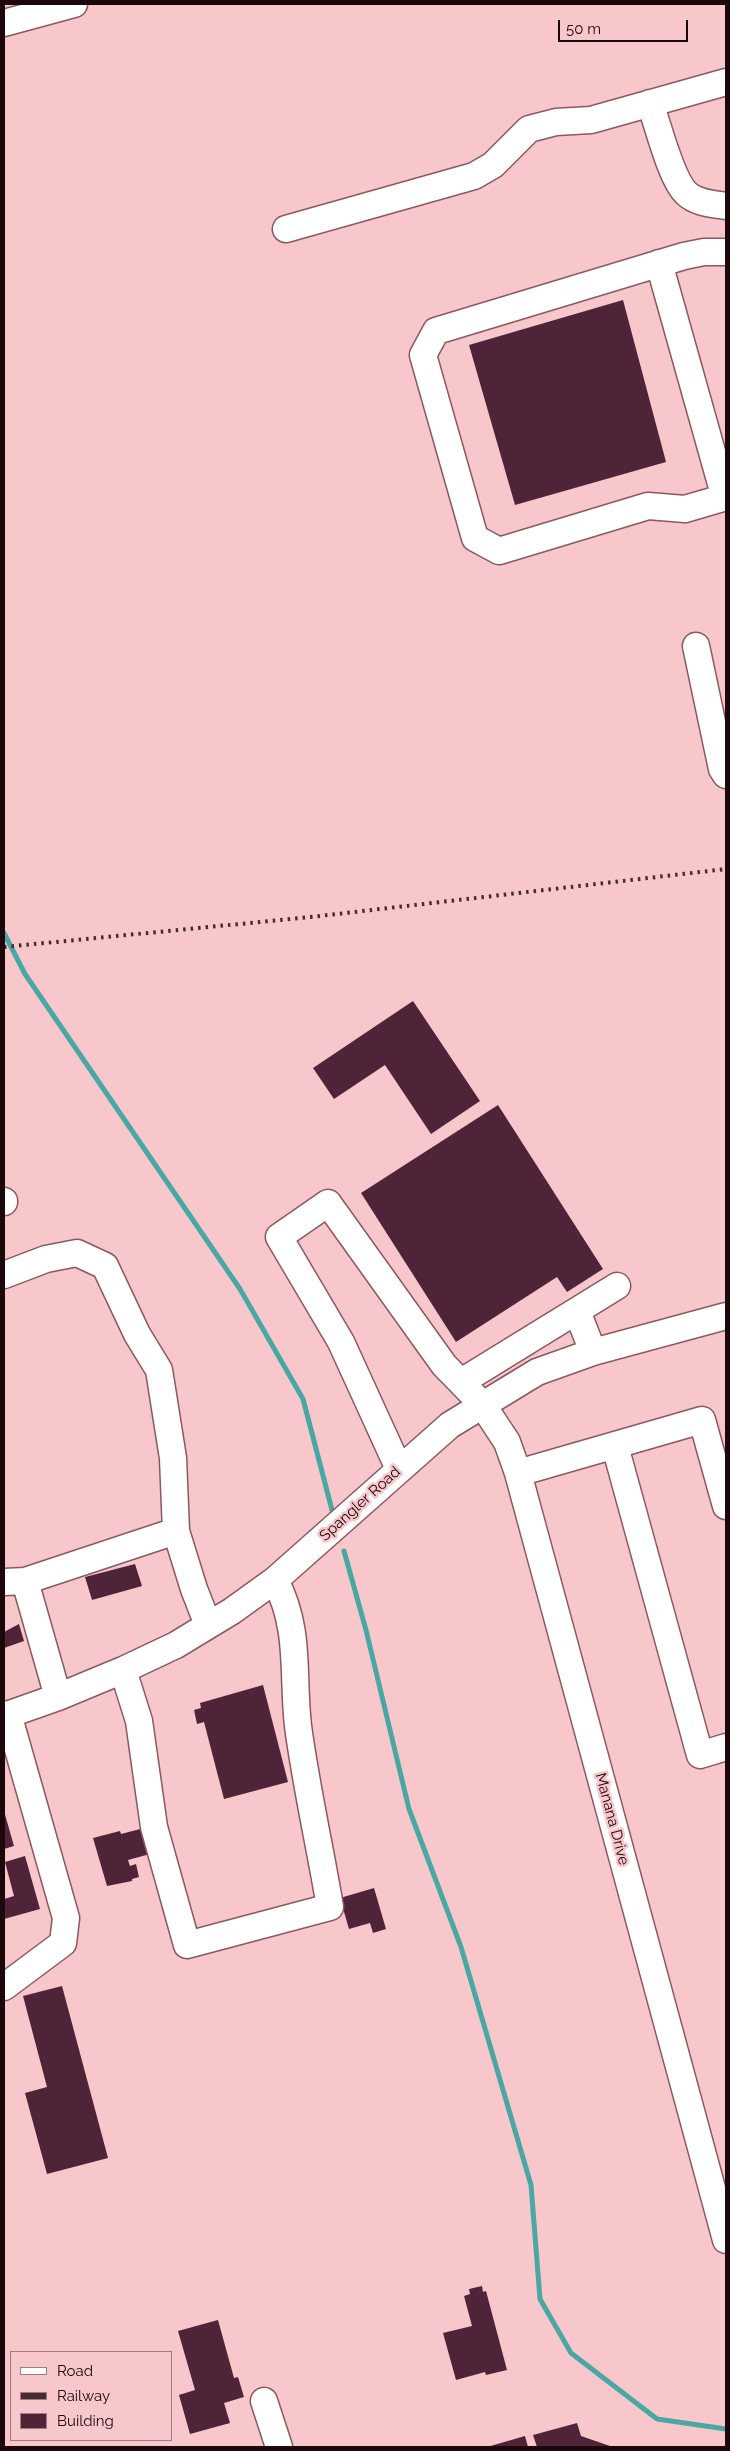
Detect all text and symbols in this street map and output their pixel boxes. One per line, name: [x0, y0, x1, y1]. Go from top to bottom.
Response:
scale bar: [560, 10, 690, 42]
text: 50 m: [566, 20, 601, 38]
street label: Spangler Road: [316, 1463, 404, 1545]
street label: Manana Drive: [591, 1771, 633, 1867]
legend: [10, 2351, 172, 2441]
text: Road: [57, 2362, 93, 2380]
text: Railway: [57, 2387, 110, 2405]
text: Building: [57, 2412, 114, 2430]

